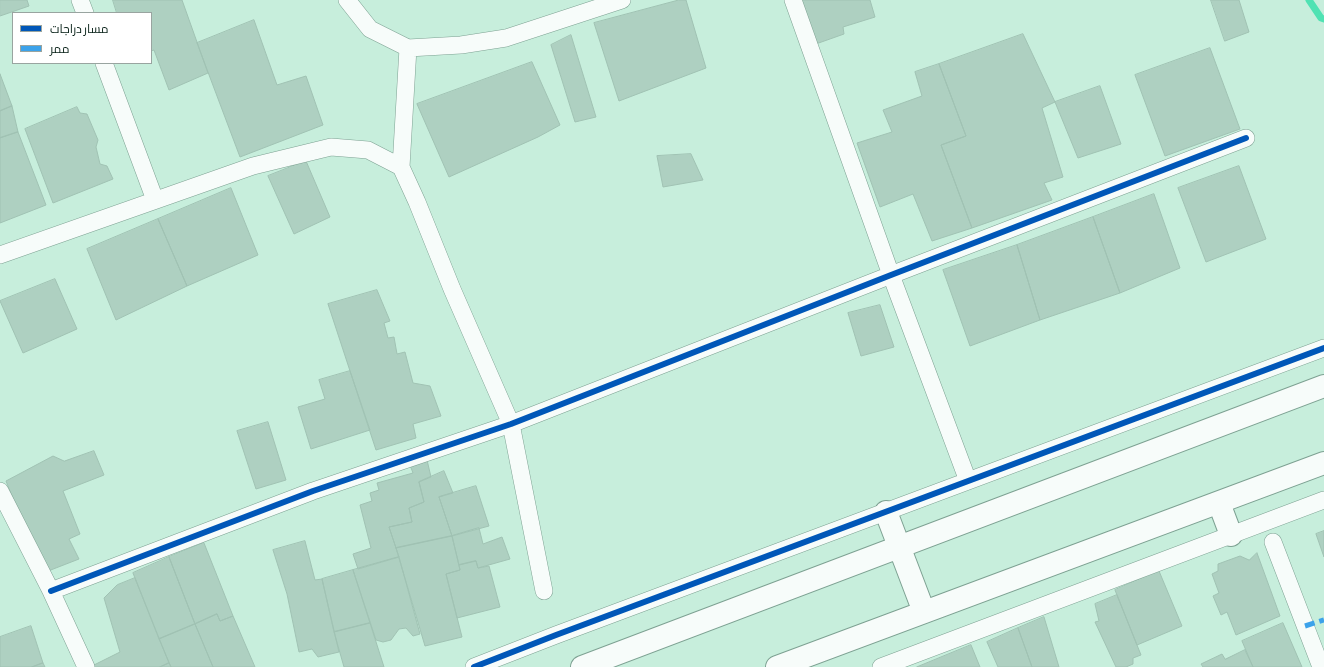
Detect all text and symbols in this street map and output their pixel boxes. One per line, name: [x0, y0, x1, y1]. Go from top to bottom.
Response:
legend: [12, 12, 152, 64]
text: مسار دراجات: [50, 23, 109, 35]
text: ممر: [50, 43, 69, 55]

